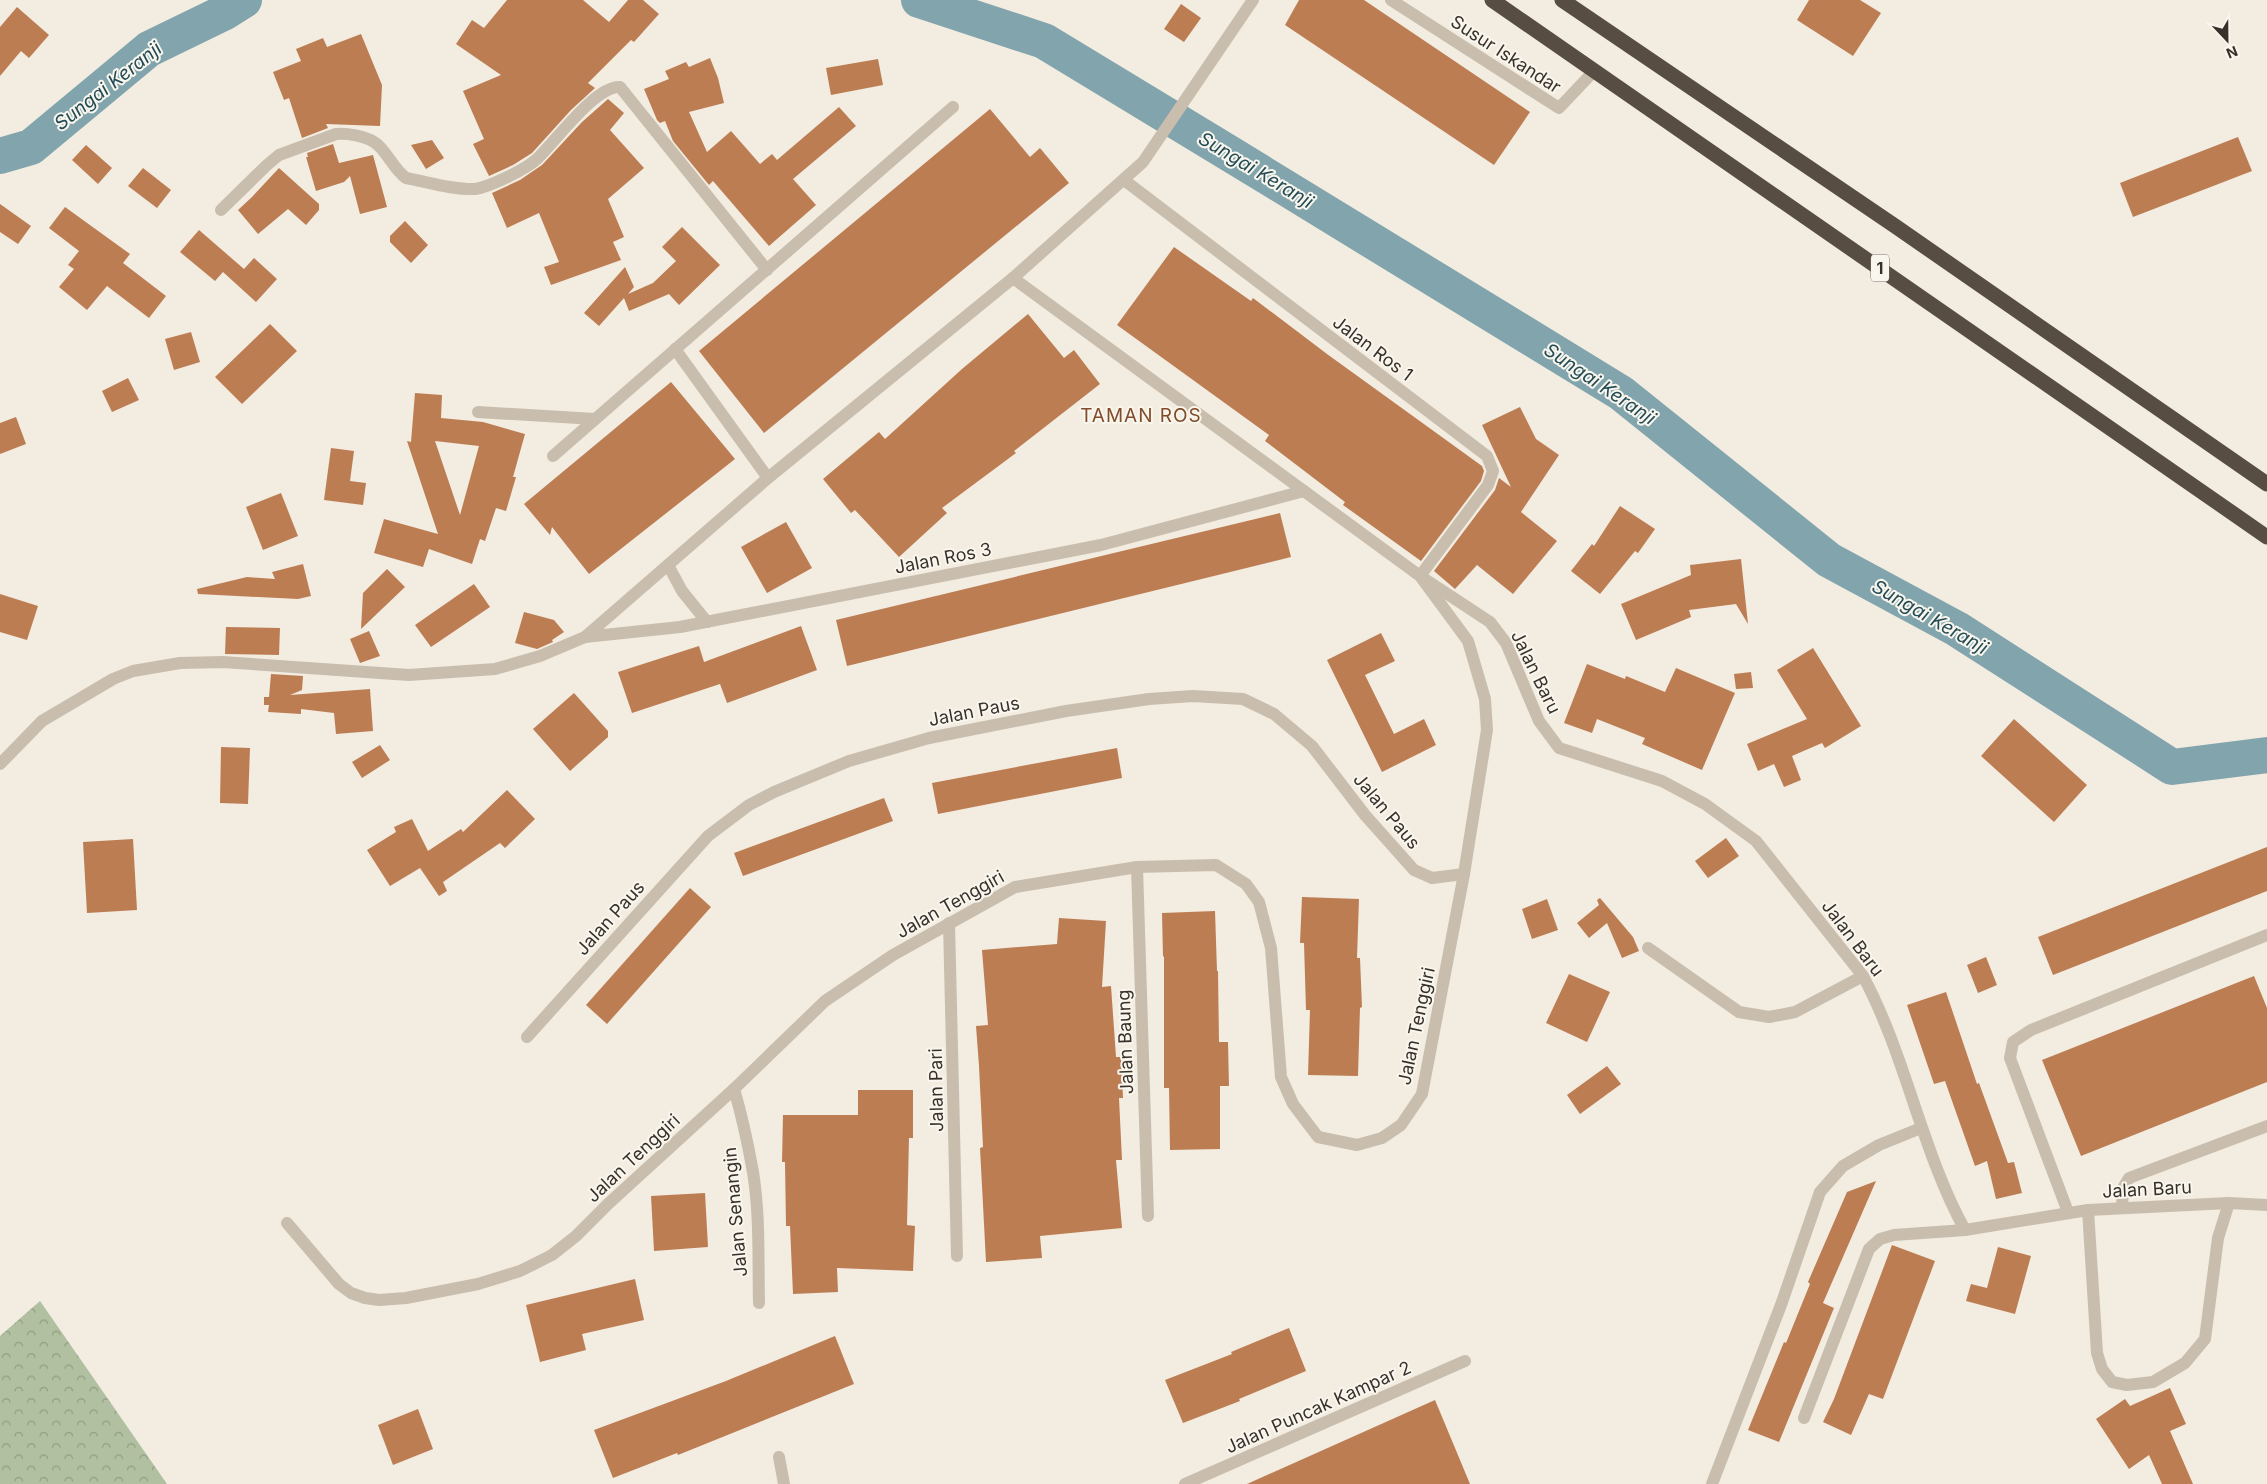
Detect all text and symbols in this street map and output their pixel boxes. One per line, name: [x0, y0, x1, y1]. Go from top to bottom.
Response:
street label: Susur Iskandar: [1447, 11, 1565, 98]
north arrow: [2202, 15, 2252, 65]
water label: Sungai Keranji: [50, 37, 167, 135]
text: N: [2224, 43, 2240, 62]
water label: Sungai Keranji: [1194, 127, 1318, 213]
road number: 1: [1871, 254, 1889, 282]
street label: Jalan Ros 1: [1329, 311, 1417, 385]
water label: Sungai Keranji: [1540, 338, 1661, 430]
district label: TAMAN ROS: [1080, 404, 1202, 427]
street label: Jalan Ros 3: [893, 538, 993, 578]
water label: Sungai Keranji: [1868, 575, 1992, 660]
street label: Jalan Baru: [1507, 627, 1565, 717]
street label: Jalan Paus: [927, 692, 1021, 730]
street label: Jalan Paus: [1349, 769, 1425, 853]
street label: Jalan Tenggiri: [893, 866, 1007, 942]
street label: Jalan Paus: [571, 877, 649, 959]
street label: Jalan Baru: [1818, 896, 1888, 980]
street label: Jalan Tenggiri: [1393, 965, 1439, 1087]
street label: Jalan Baung: [1113, 989, 1137, 1095]
street label: Jalan Pari: [925, 1048, 947, 1132]
street label: Jalan Tenggiri: [582, 1109, 684, 1207]
street label: Jalan Senangin: [719, 1146, 751, 1278]
street label: Jalan Baru: [2102, 1176, 2192, 1202]
street label: Jalan Puncak Kampar 2: [1222, 1357, 1414, 1457]

